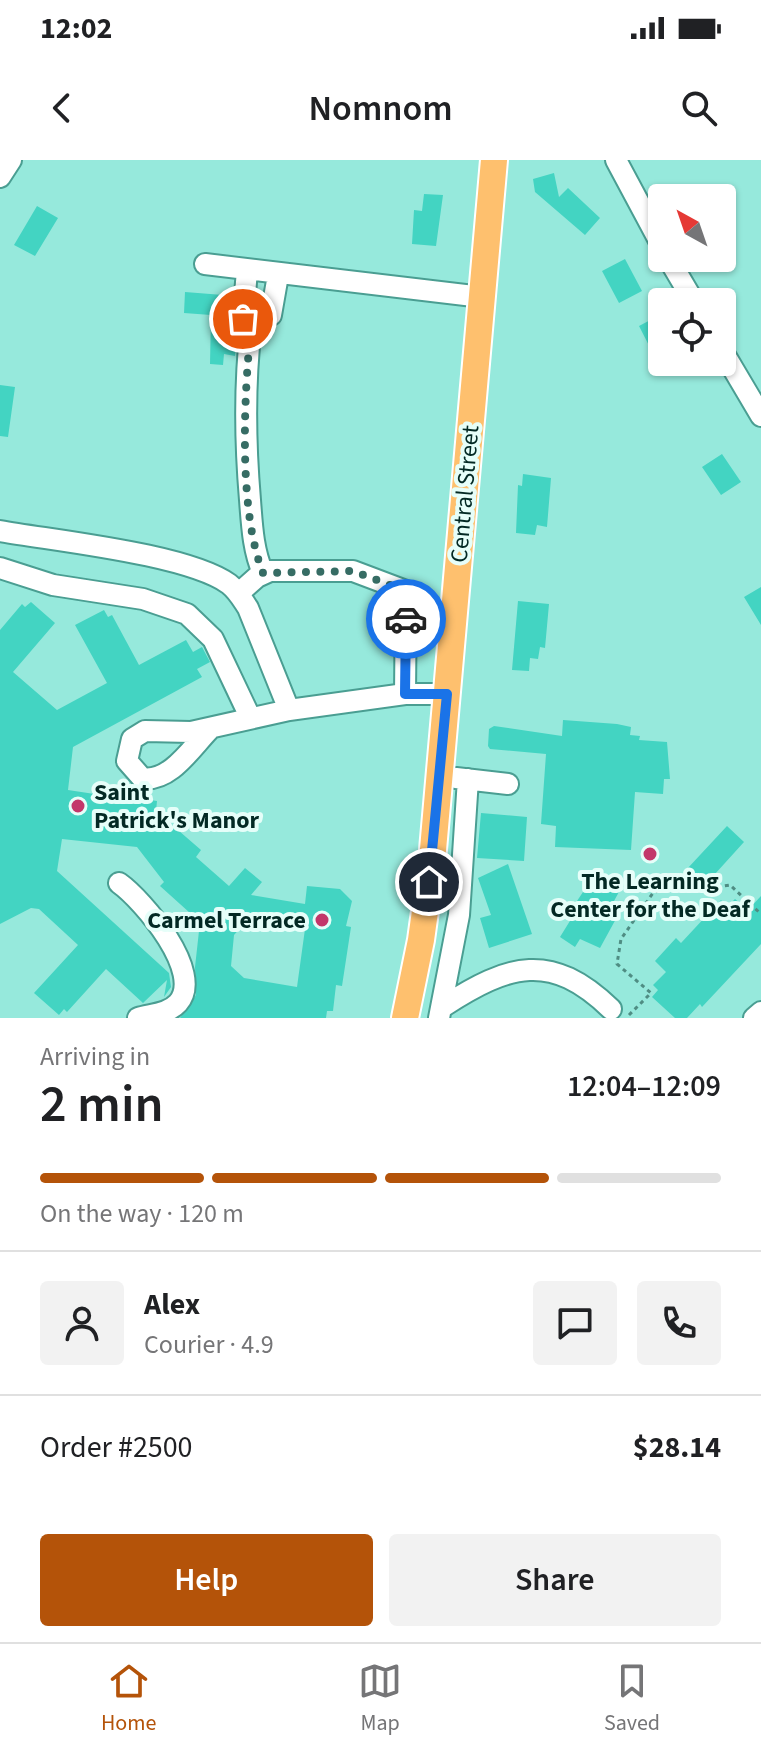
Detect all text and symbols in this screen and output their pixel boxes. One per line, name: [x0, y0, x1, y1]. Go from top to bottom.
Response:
text: 12:02: [40, 7, 112, 50]
text: Nomnom: [308, 83, 453, 134]
icon: back: [40, 86, 84, 130]
icon: search: [677, 86, 721, 130]
north arrow: [648, 184, 736, 272]
map controls: [648, 184, 736, 376]
pin: [209, 285, 277, 353]
button: locate: [648, 288, 736, 376]
icon: bag: [221, 297, 265, 341]
street label: Central Street: [442, 424, 488, 564]
courier: [366, 579, 446, 659]
icon: car: [384, 597, 428, 641]
place label: Saint Patrick's Manor: [94, 775, 260, 838]
marker: Saint Patrick's Manor: [69, 797, 87, 815]
marker: The Learning Center for the Deaf: [641, 845, 659, 863]
pin: [395, 848, 463, 916]
icon: home: [407, 860, 451, 904]
place label: The Learning Center for the Deaf: [550, 864, 751, 927]
place label: Carmel Terrace: [147, 903, 306, 938]
marker: Carmel Terrace: [313, 911, 331, 929]
text: Arriving in: [40, 1038, 150, 1075]
text: 12:04–12:09: [567, 1065, 721, 1108]
text: 2 min: [40, 1068, 164, 1142]
text: On the way · 120 m: [40, 1195, 244, 1232]
button: person: [40, 1281, 124, 1365]
button: chat: [533, 1281, 617, 1365]
button: phone: [637, 1281, 721, 1365]
text: Alex: [144, 1283, 200, 1326]
text: Courier · 4.9: [144, 1326, 274, 1363]
text: Order #2500: [40, 1426, 193, 1469]
text: $28.14: [633, 1426, 721, 1469]
button: Help: [40, 1534, 373, 1626]
button: Share: [389, 1534, 721, 1626]
tab: Home: [101, 1659, 156, 1739]
tab: Map: [358, 1659, 402, 1739]
tab: Saved: [604, 1659, 660, 1739]

